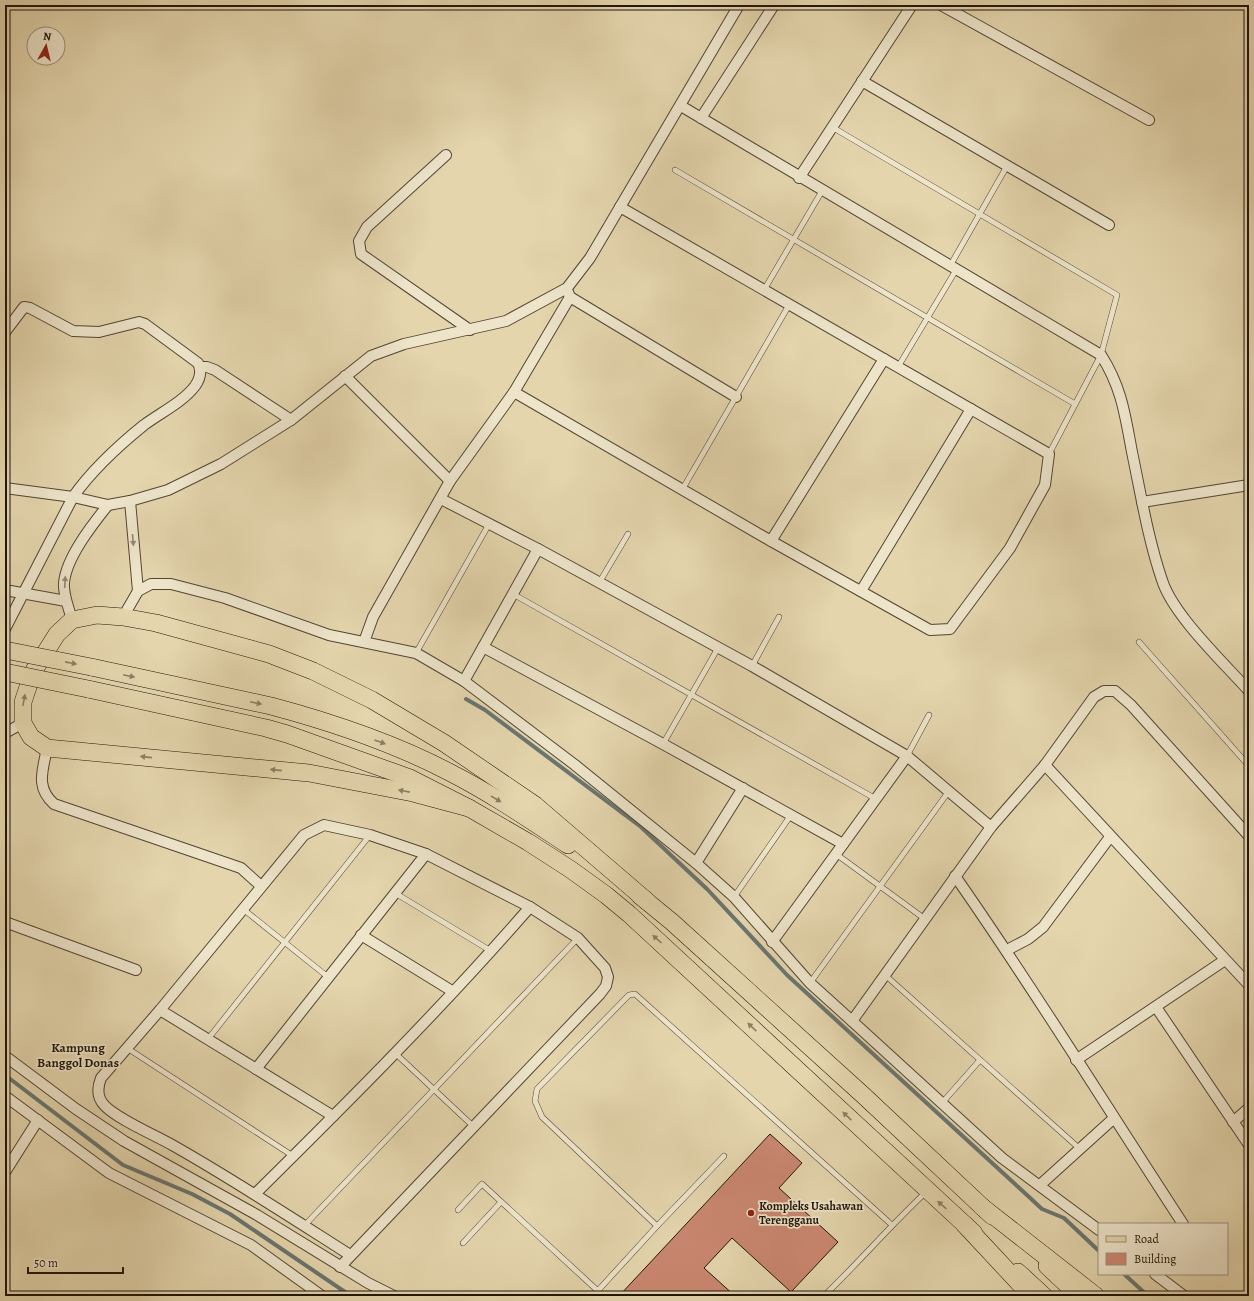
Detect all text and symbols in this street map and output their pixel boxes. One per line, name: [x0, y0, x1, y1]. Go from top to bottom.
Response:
north arrow: [26, 26, 66, 66]
text: N: [42, 29, 52, 45]
one-way arrow: [130, 534, 137, 546]
one-way arrow: [61, 576, 68, 588]
one-way arrow: [65, 661, 77, 667]
one-way arrow: [123, 673, 135, 679]
one-way arrow: [22, 694, 28, 706]
one-way arrow: [250, 701, 262, 707]
one-way arrow: [374, 740, 386, 746]
one-way arrow: [140, 754, 152, 761]
one-way arrow: [270, 767, 282, 773]
one-way arrow: [398, 788, 410, 794]
one-way arrow: [490, 796, 502, 803]
one-way arrow: [652, 934, 662, 943]
one-way arrow: [747, 1023, 757, 1032]
district label: Kampung Banggol Donas: [37, 1039, 119, 1071]
one-way arrow: [842, 1111, 852, 1121]
place label: Kompleks Usahawan Terengganu: [759, 1198, 863, 1228]
one-way arrow: [937, 1200, 947, 1209]
marker: Kompleks Usahawan Terengganu: [746, 1208, 756, 1218]
legend: [1098, 1223, 1228, 1275]
text: Road: [1134, 1231, 1160, 1247]
scale bar: [28, 1249, 123, 1275]
text: Building: [1134, 1251, 1176, 1267]
text: 50 m: [34, 1255, 58, 1271]

